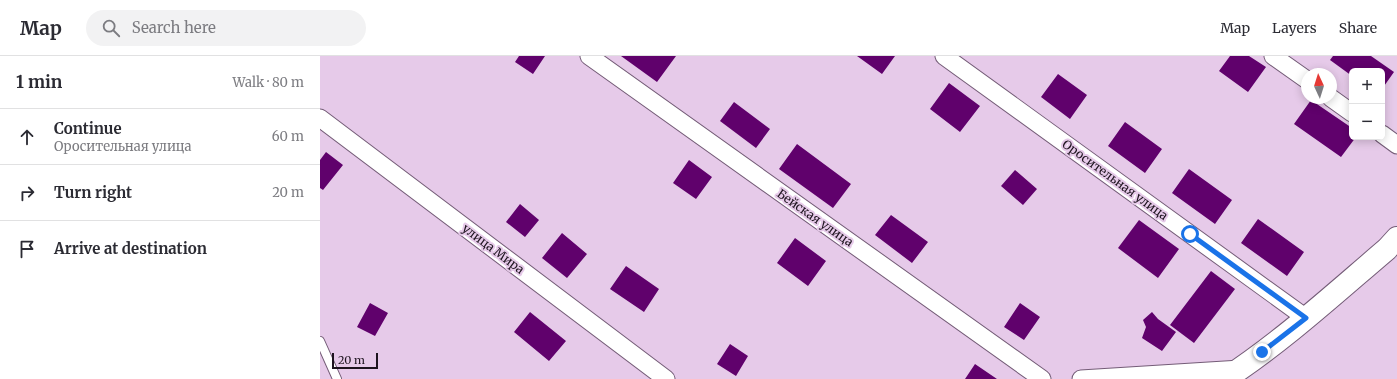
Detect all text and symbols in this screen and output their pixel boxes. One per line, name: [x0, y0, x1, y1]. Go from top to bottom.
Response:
search box: [86, 10, 366, 46]
text: Map: [20, 16, 62, 40]
icon: search: [100, 17, 122, 39]
text: Search here: [132, 18, 216, 37]
text: Map: [1220, 19, 1250, 37]
text: Layers: [1272, 19, 1317, 37]
text: Share: [1339, 19, 1377, 37]
north arrow: [1301, 68, 1337, 104]
map controls: [1349, 68, 1385, 140]
button: +: [1349, 68, 1385, 104]
text: 1 min: [16, 71, 62, 93]
text: Walk · 80 m: [233, 74, 304, 91]
button: −: [1349, 104, 1385, 140]
text: Continue: [54, 119, 122, 138]
icon: ahead: [16, 126, 38, 148]
text: 60 m: [272, 128, 304, 145]
street label: Оросительная улица: [1060, 136, 1172, 223]
text: Оросительная улица: [54, 138, 192, 155]
icon: right: [16, 182, 38, 204]
text: Turn right: [54, 183, 132, 202]
text: 20 m: [272, 184, 304, 201]
street label: Бейская улица: [774, 186, 857, 250]
street label: улица Мира: [459, 220, 528, 277]
route start: [1181, 225, 1199, 243]
icon: arrive: [16, 238, 38, 260]
text: Arrive at destination: [54, 239, 207, 258]
route end: [1253, 343, 1271, 361]
scale bar: [332, 351, 378, 370]
text: 20 m: [338, 353, 365, 367]

